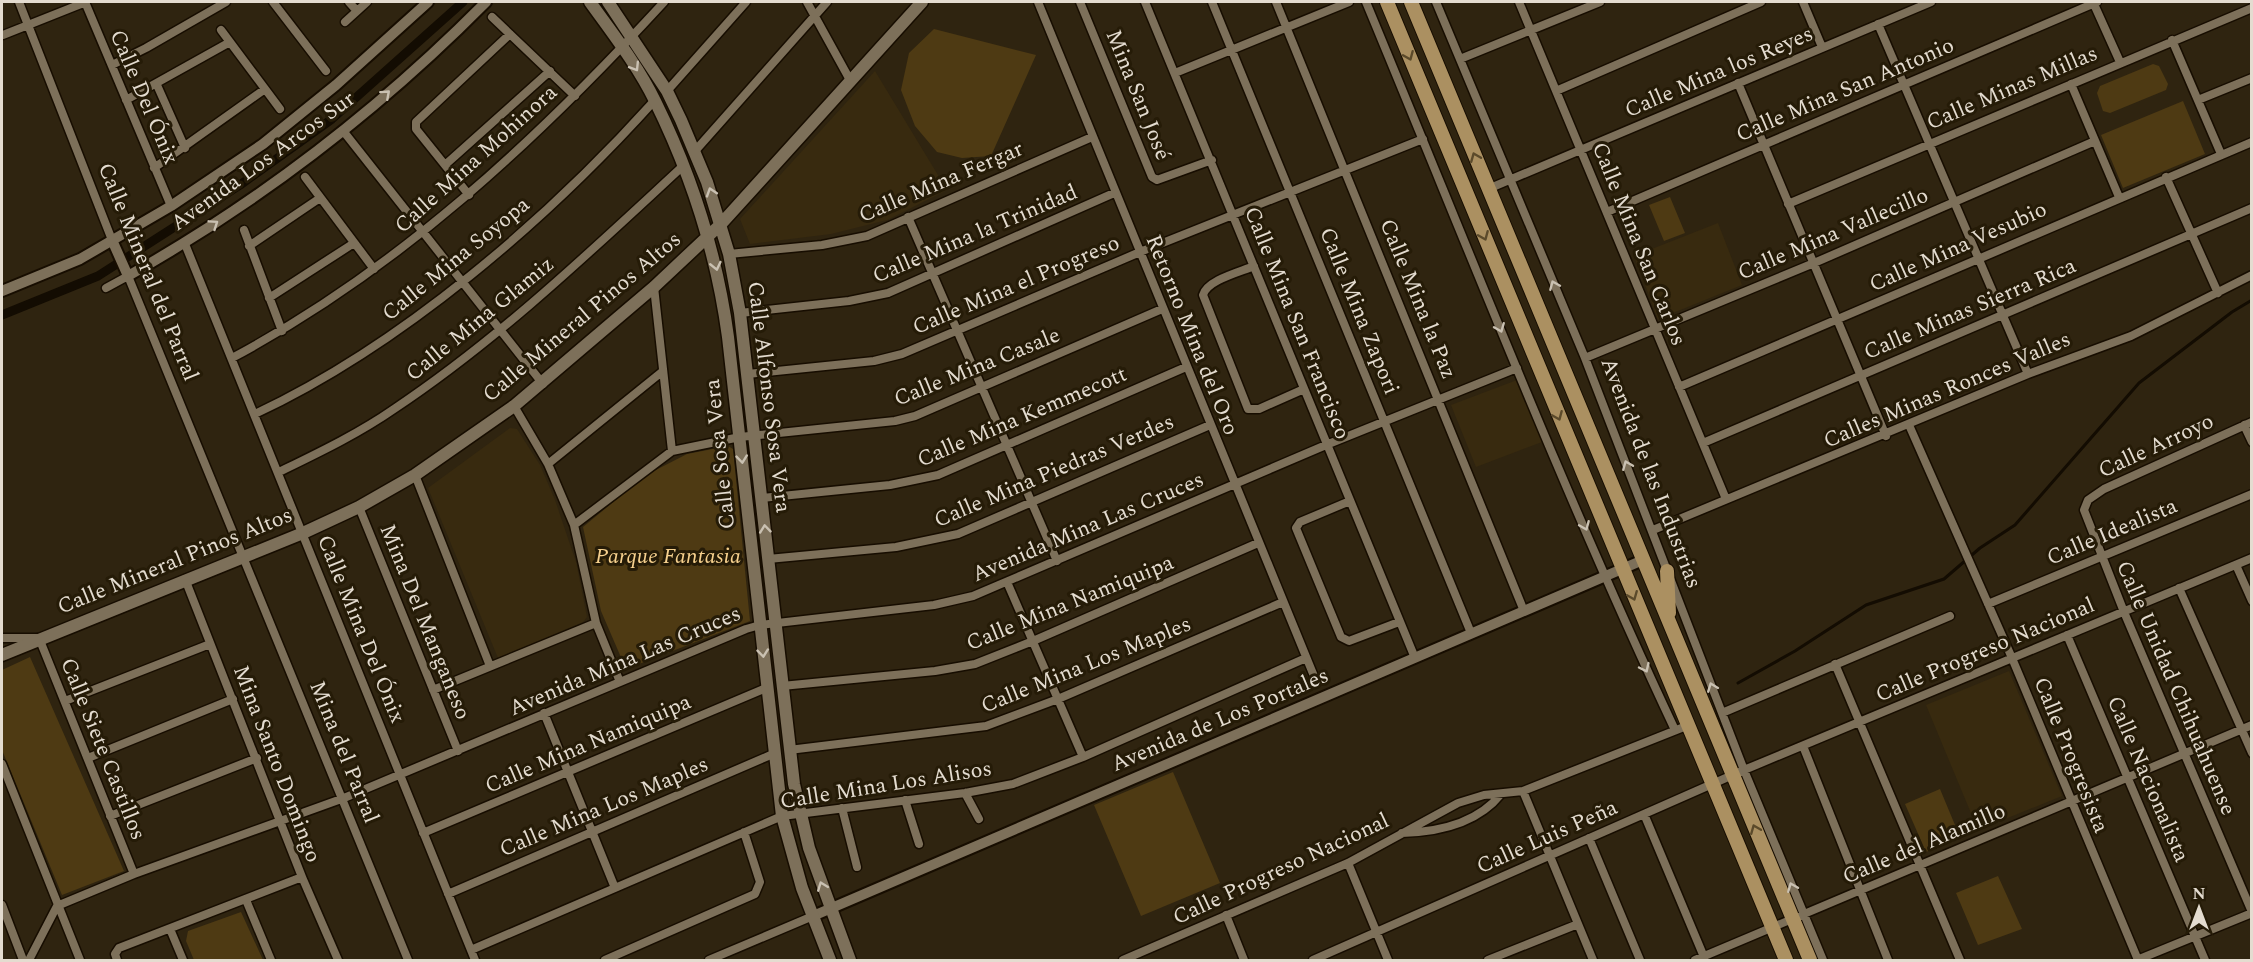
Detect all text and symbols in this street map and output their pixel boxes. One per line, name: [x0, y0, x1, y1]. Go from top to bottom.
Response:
street label: Calle Mina los Reyes: [1620, 17, 1818, 127]
street label: Calle Del Ónix: [101, 24, 187, 170]
street label: Mina San José: [1097, 25, 1179, 165]
street label: Calle Mina San Antonio: [1731, 29, 1959, 151]
street label: Calle Minas Millas: [1921, 37, 2103, 139]
one-way arrow: [1402, 49, 1414, 60]
one-way arrow: [628, 61, 640, 71]
street label: Calle Mina Mohinora: [387, 76, 565, 241]
street label: Avenida Los Arcos Sur: [164, 82, 362, 239]
one-way arrow: [379, 90, 389, 101]
street label: Calle Mina Fergar: [853, 132, 1029, 232]
street label: Calle Mina San Carlos: [1583, 137, 1695, 351]
one-way arrow: [1470, 153, 1482, 164]
street label: Calle Mineral del Parral: [89, 158, 207, 386]
street label: Calle Mina la Trinidad: [867, 176, 1083, 292]
street label: Calle Mina Vallecillo: [1733, 179, 1933, 289]
one-way arrow: [705, 187, 718, 198]
street label: Calle Mina Soyopa: [375, 189, 537, 329]
street label: Calle Mina Vesubio: [1864, 193, 2052, 301]
street label: Calle Mina San Francisco: [1235, 202, 1359, 444]
street label: Calle Mina la Paz: [1371, 214, 1465, 384]
one-way arrow: [207, 220, 218, 231]
street label: Calle Mina Zapori: [1310, 222, 1408, 400]
street label: Calle Mineral Pinos Altos: [475, 224, 689, 410]
street label: Calle Mina el Progreso: [907, 226, 1125, 344]
one-way arrow: [1477, 229, 1489, 240]
street label: Retorno Mina del Oro: [1137, 230, 1247, 440]
street label: Calle Mina Glamiz: [398, 249, 562, 389]
street label: Calle Minas Sierra Rica: [1859, 249, 2082, 369]
one-way arrow: [709, 261, 722, 271]
street label: Calle Alfonso Sosa Vera: [738, 279, 800, 515]
one-way arrow: [1549, 280, 1561, 291]
street label: Calle Mina Casale: [889, 319, 1065, 415]
one-way arrow: [1493, 321, 1505, 332]
street label: Calles Minas Ronces Valles: [1818, 323, 2076, 457]
street label: Avenida de las Industrias: [1592, 353, 1710, 593]
street label: Calle Mina Kemmecott: [912, 358, 1132, 476]
street label: Calle Sosa Vera: [696, 377, 744, 531]
street label: Calle Mina Piedras Verdes: [929, 405, 1179, 537]
street label: Calle Arroyo: [2093, 405, 2219, 487]
one-way arrow: [1551, 410, 1563, 421]
one-way arrow: [735, 455, 748, 464]
one-way arrow: [1622, 460, 1634, 471]
street label: Avenida Mina Las Cruces: [967, 463, 1209, 591]
street label: Calle Idealista: [2041, 490, 2183, 574]
street label: Calle Mineral Pinos Altos: [52, 499, 298, 623]
street label: Mina Del Manganeso: [371, 519, 479, 725]
one-way arrow: [1578, 520, 1590, 531]
one-way arrow: [759, 524, 771, 533]
street label: Calle Mina Del Ónix: [308, 530, 414, 728]
park label: Parque Fantasia: [595, 540, 741, 573]
street label: Calle Mina Namiquipa: [961, 546, 1179, 660]
street label: Calle Unidad Chihuahuense: [2107, 556, 2245, 820]
street label: Calle Progreso Nacional: [1870, 589, 2100, 711]
one-way arrow: [1626, 590, 1638, 601]
street label: Avenida Mina Las Cruces: [504, 597, 746, 725]
street label: Calle Mina Los Maples: [976, 608, 1196, 722]
one-way arrow: [756, 649, 769, 658]
street label: Calle Siete Castillos: [51, 653, 155, 845]
street label: Avenida de Los Portales: [1106, 659, 1334, 781]
street label: Mina Santo Domingo: [224, 661, 330, 867]
one-way arrow: [1638, 662, 1650, 673]
street label: Calle Progresista: [2025, 672, 2117, 838]
street label: Mina del Parral: [300, 676, 388, 828]
one-way arrow: [1706, 682, 1719, 692]
street label: Calle Mina Namiquipa: [480, 685, 697, 802]
street label: Calle Nacionalista: [2098, 691, 2198, 867]
street label: Calle Mina Los Maples: [494, 748, 714, 866]
street label: Calle Mina Los Alisos: [778, 752, 994, 818]
street label: Calle Luis Peña: [1471, 791, 1623, 883]
street label: Calle del Alamillo: [1837, 795, 2011, 893]
street label: Calle Progreso Nacional: [1167, 804, 1395, 934]
one-way arrow: [1750, 824, 1762, 835]
north arrow: [2169, 878, 2229, 938]
one-way arrow: [817, 881, 829, 892]
text: N: [2192, 882, 2206, 906]
one-way arrow: [1787, 883, 1799, 894]

